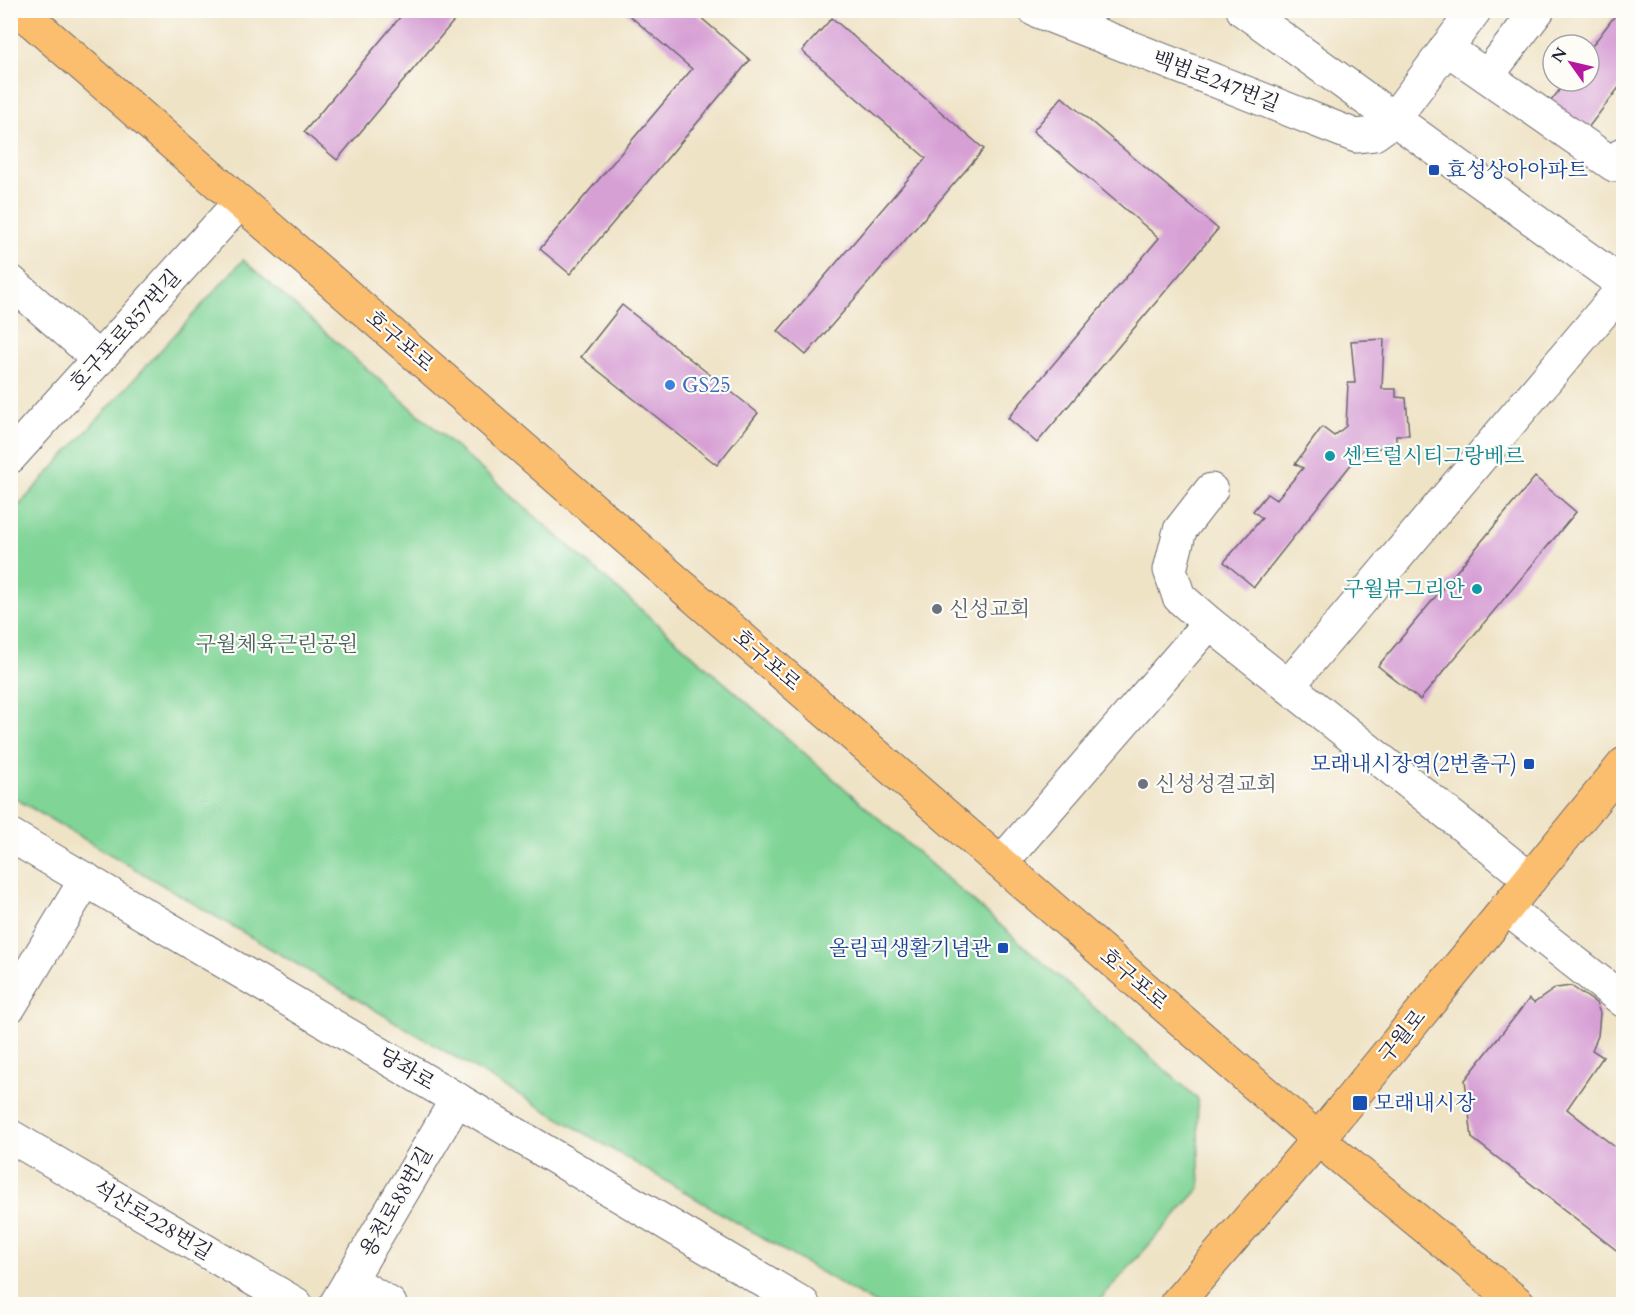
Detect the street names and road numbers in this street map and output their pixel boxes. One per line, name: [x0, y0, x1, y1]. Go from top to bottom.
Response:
street label: 백범로247번길: [1148, 44, 1283, 119]
street label: 호구포로857번길: [63, 263, 188, 397]
street label: 호구포로: [360, 304, 440, 379]
street label: 호구포로: [727, 623, 807, 698]
street label: 호구포로: [1094, 942, 1174, 1017]
street label: 구월로: [1372, 1004, 1433, 1069]
street label: 당좌로: [373, 1041, 440, 1098]
street label: 용천로88번길: [353, 1142, 440, 1263]
street label: 석산로228번길: [88, 1174, 218, 1267]

